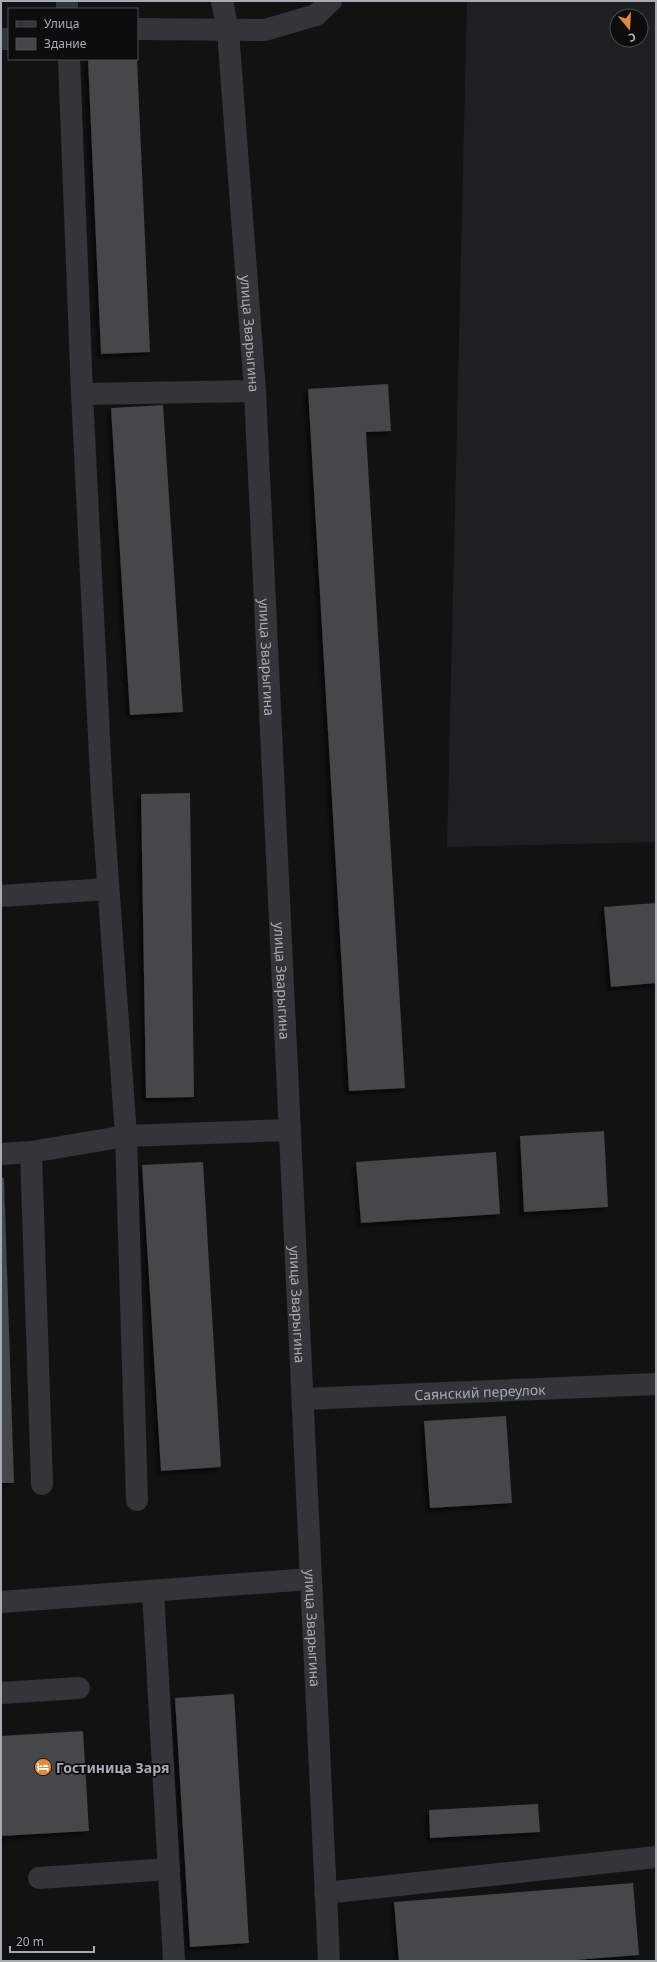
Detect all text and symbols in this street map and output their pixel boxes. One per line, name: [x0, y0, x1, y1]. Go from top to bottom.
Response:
legend: [8, 8, 138, 60]
north arrow: [609, 8, 649, 48]
text: Улица: [44, 15, 79, 32]
text: С: [627, 30, 638, 46]
text: Здание: [44, 35, 87, 52]
street label: улица Зварыгина: [237, 274, 265, 393]
street label: улица Зварыгина: [255, 598, 280, 716]
street label: улица Зварыгина: [271, 922, 295, 1040]
street label: улица Зварыгина: [286, 1245, 310, 1364]
street label: Саянский переулок: [414, 1379, 546, 1404]
street label: улица Зварыгина: [301, 1569, 326, 1687]
hotel icon: Гостиница Заря: [33, 1757, 53, 1777]
place label: Гостиница Заря: [56, 1758, 169, 1777]
scale bar: [10, 1928, 94, 1954]
text: 20 m: [16, 1933, 44, 1950]

